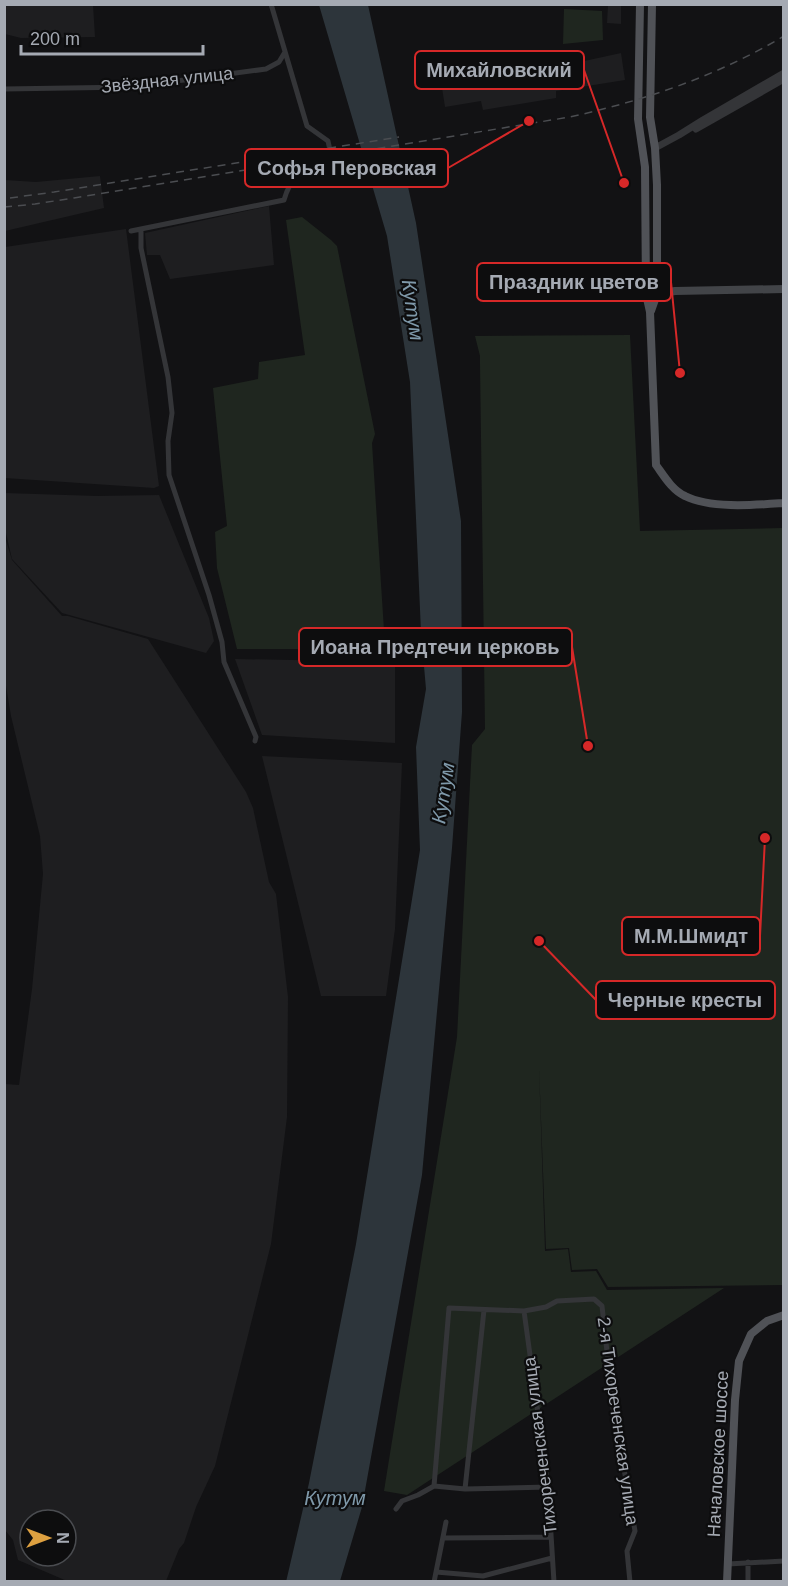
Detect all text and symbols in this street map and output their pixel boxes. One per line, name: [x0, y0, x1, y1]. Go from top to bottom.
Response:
scale bar: [21, 18, 202, 56]
text: 200 m: [30, 29, 80, 49]
callout: Михайловский: [415, 51, 584, 89]
text: Михайловский: [426, 59, 572, 81]
street label: Звёздная улица: [100, 63, 235, 97]
callout: Софья Перовская: [245, 149, 448, 187]
text: Софья Перовская: [257, 157, 437, 179]
callout: Праздник цветов: [477, 263, 671, 301]
text: Праздник цветов: [489, 271, 659, 293]
water label: Кутум: [398, 278, 428, 342]
callout: Иоана Предтечи церковь: [299, 628, 572, 666]
text: Иоана Предтечи церковь: [311, 636, 559, 658]
water label: Кутум: [427, 761, 459, 825]
callout: М.М.Шмидт: [622, 917, 760, 955]
text: М.М.Шмидт: [634, 925, 748, 947]
callout: Черные кресты: [596, 981, 775, 1019]
text: Черные кресты: [608, 989, 762, 1011]
street label: 2-я Тихореченская улица: [593, 1316, 643, 1527]
street label: Тихореченская улица: [519, 1355, 561, 1536]
street label: Началовское шоссе: [704, 1370, 732, 1538]
water label: Кутум: [304, 1487, 366, 1509]
north arrow: [18, 1508, 78, 1568]
text: N: [54, 1532, 71, 1544]

